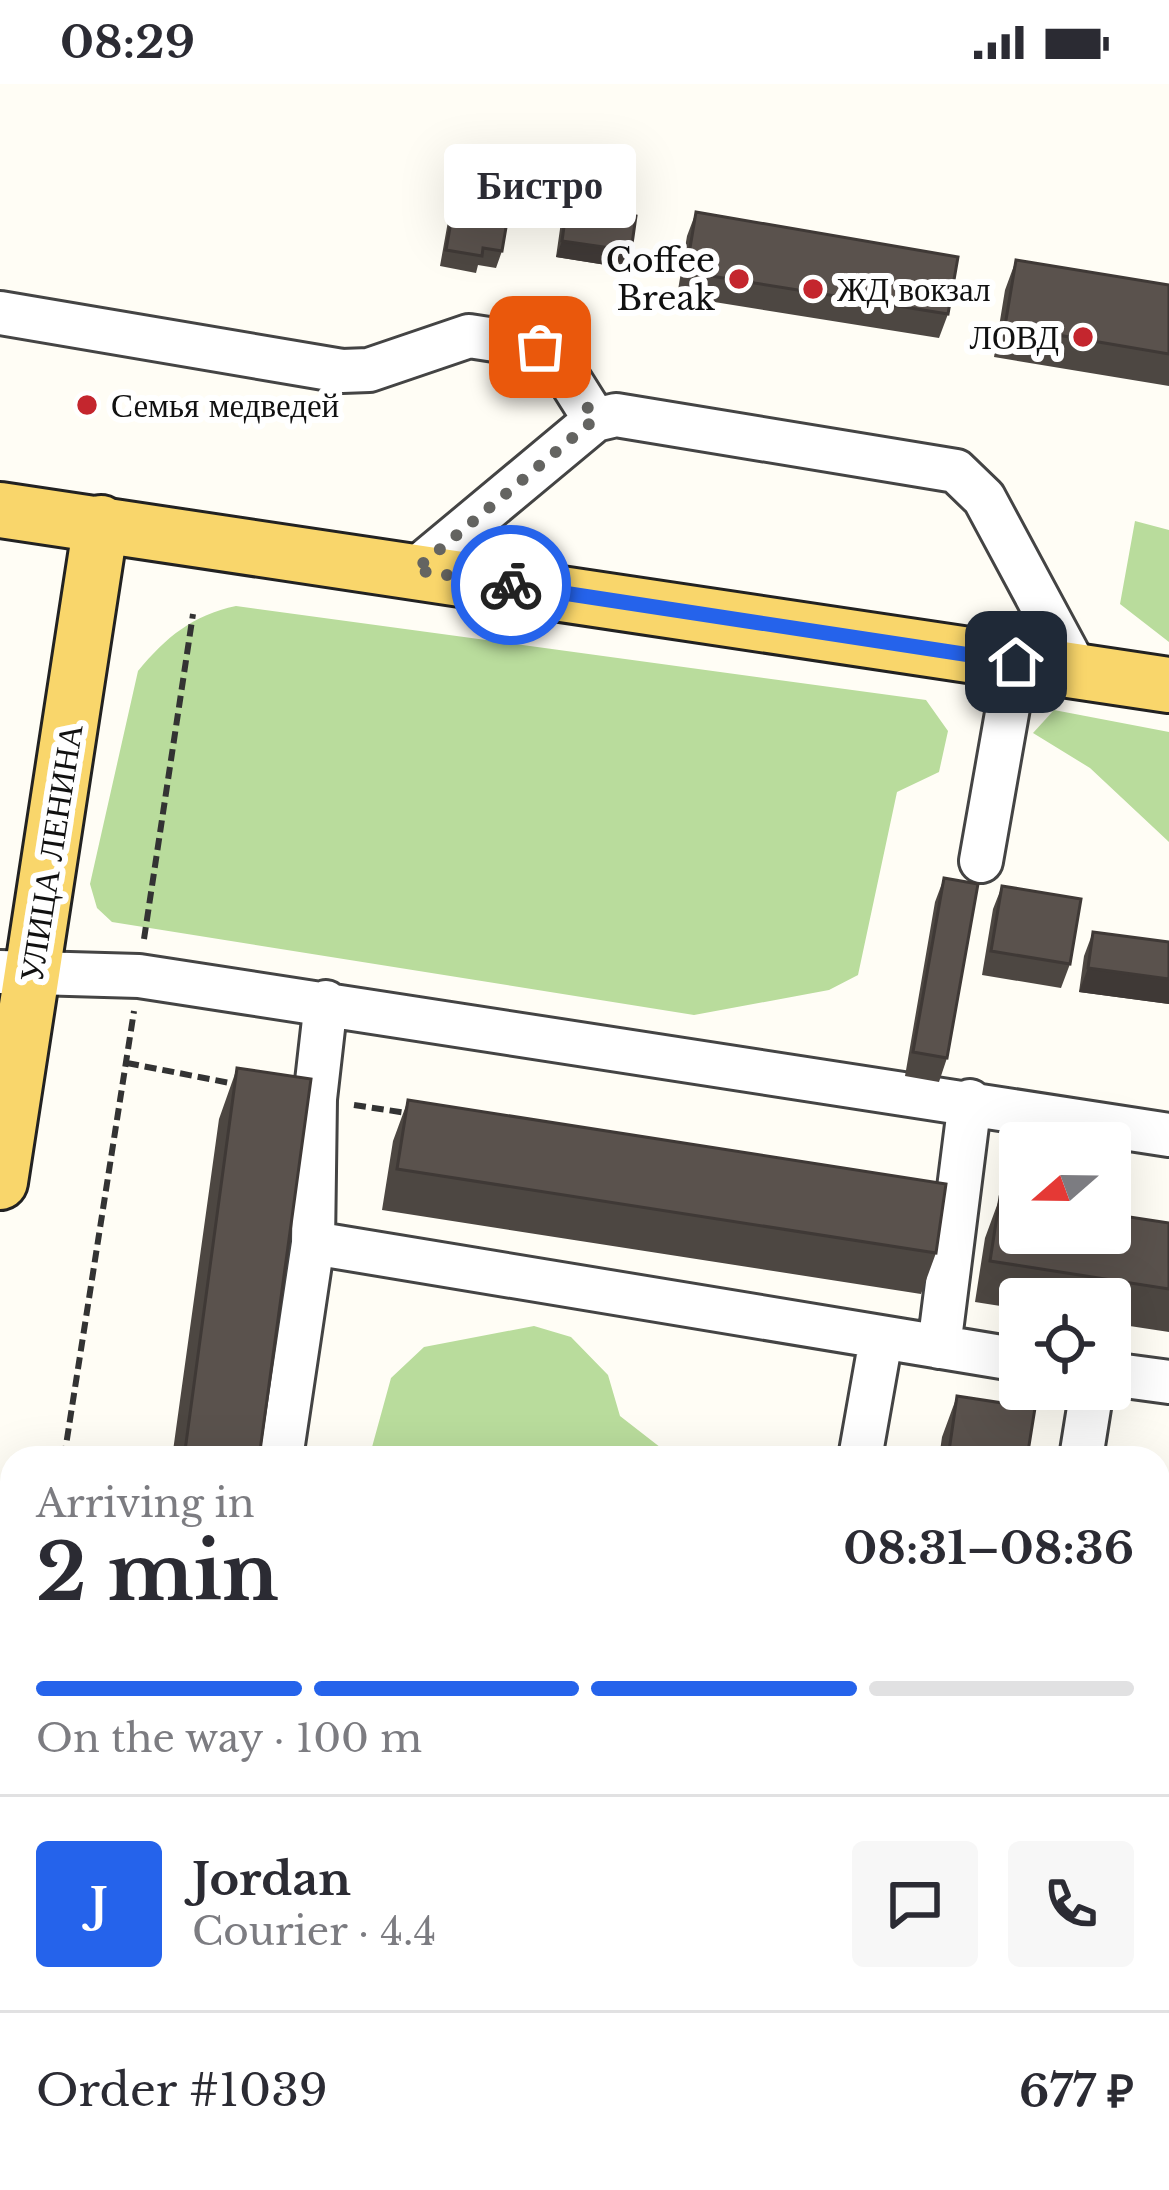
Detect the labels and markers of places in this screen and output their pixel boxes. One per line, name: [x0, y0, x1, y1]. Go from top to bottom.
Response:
callout: Бистро: [444, 143, 636, 227]
place label: Coffee Break: [605, 240, 716, 319]
marker: Coffee Break: [726, 266, 752, 292]
place label: ЖД вокзал: [837, 269, 990, 310]
marker: ЖД вокзал: [800, 276, 826, 302]
pin: [489, 296, 591, 398]
place label: ЛОВД: [970, 317, 1059, 358]
marker: ЛОВД: [1070, 324, 1096, 350]
place label: Семья медведей: [111, 385, 339, 426]
marker: Семья медведей: [74, 392, 100, 418]
pin: [965, 611, 1067, 713]

